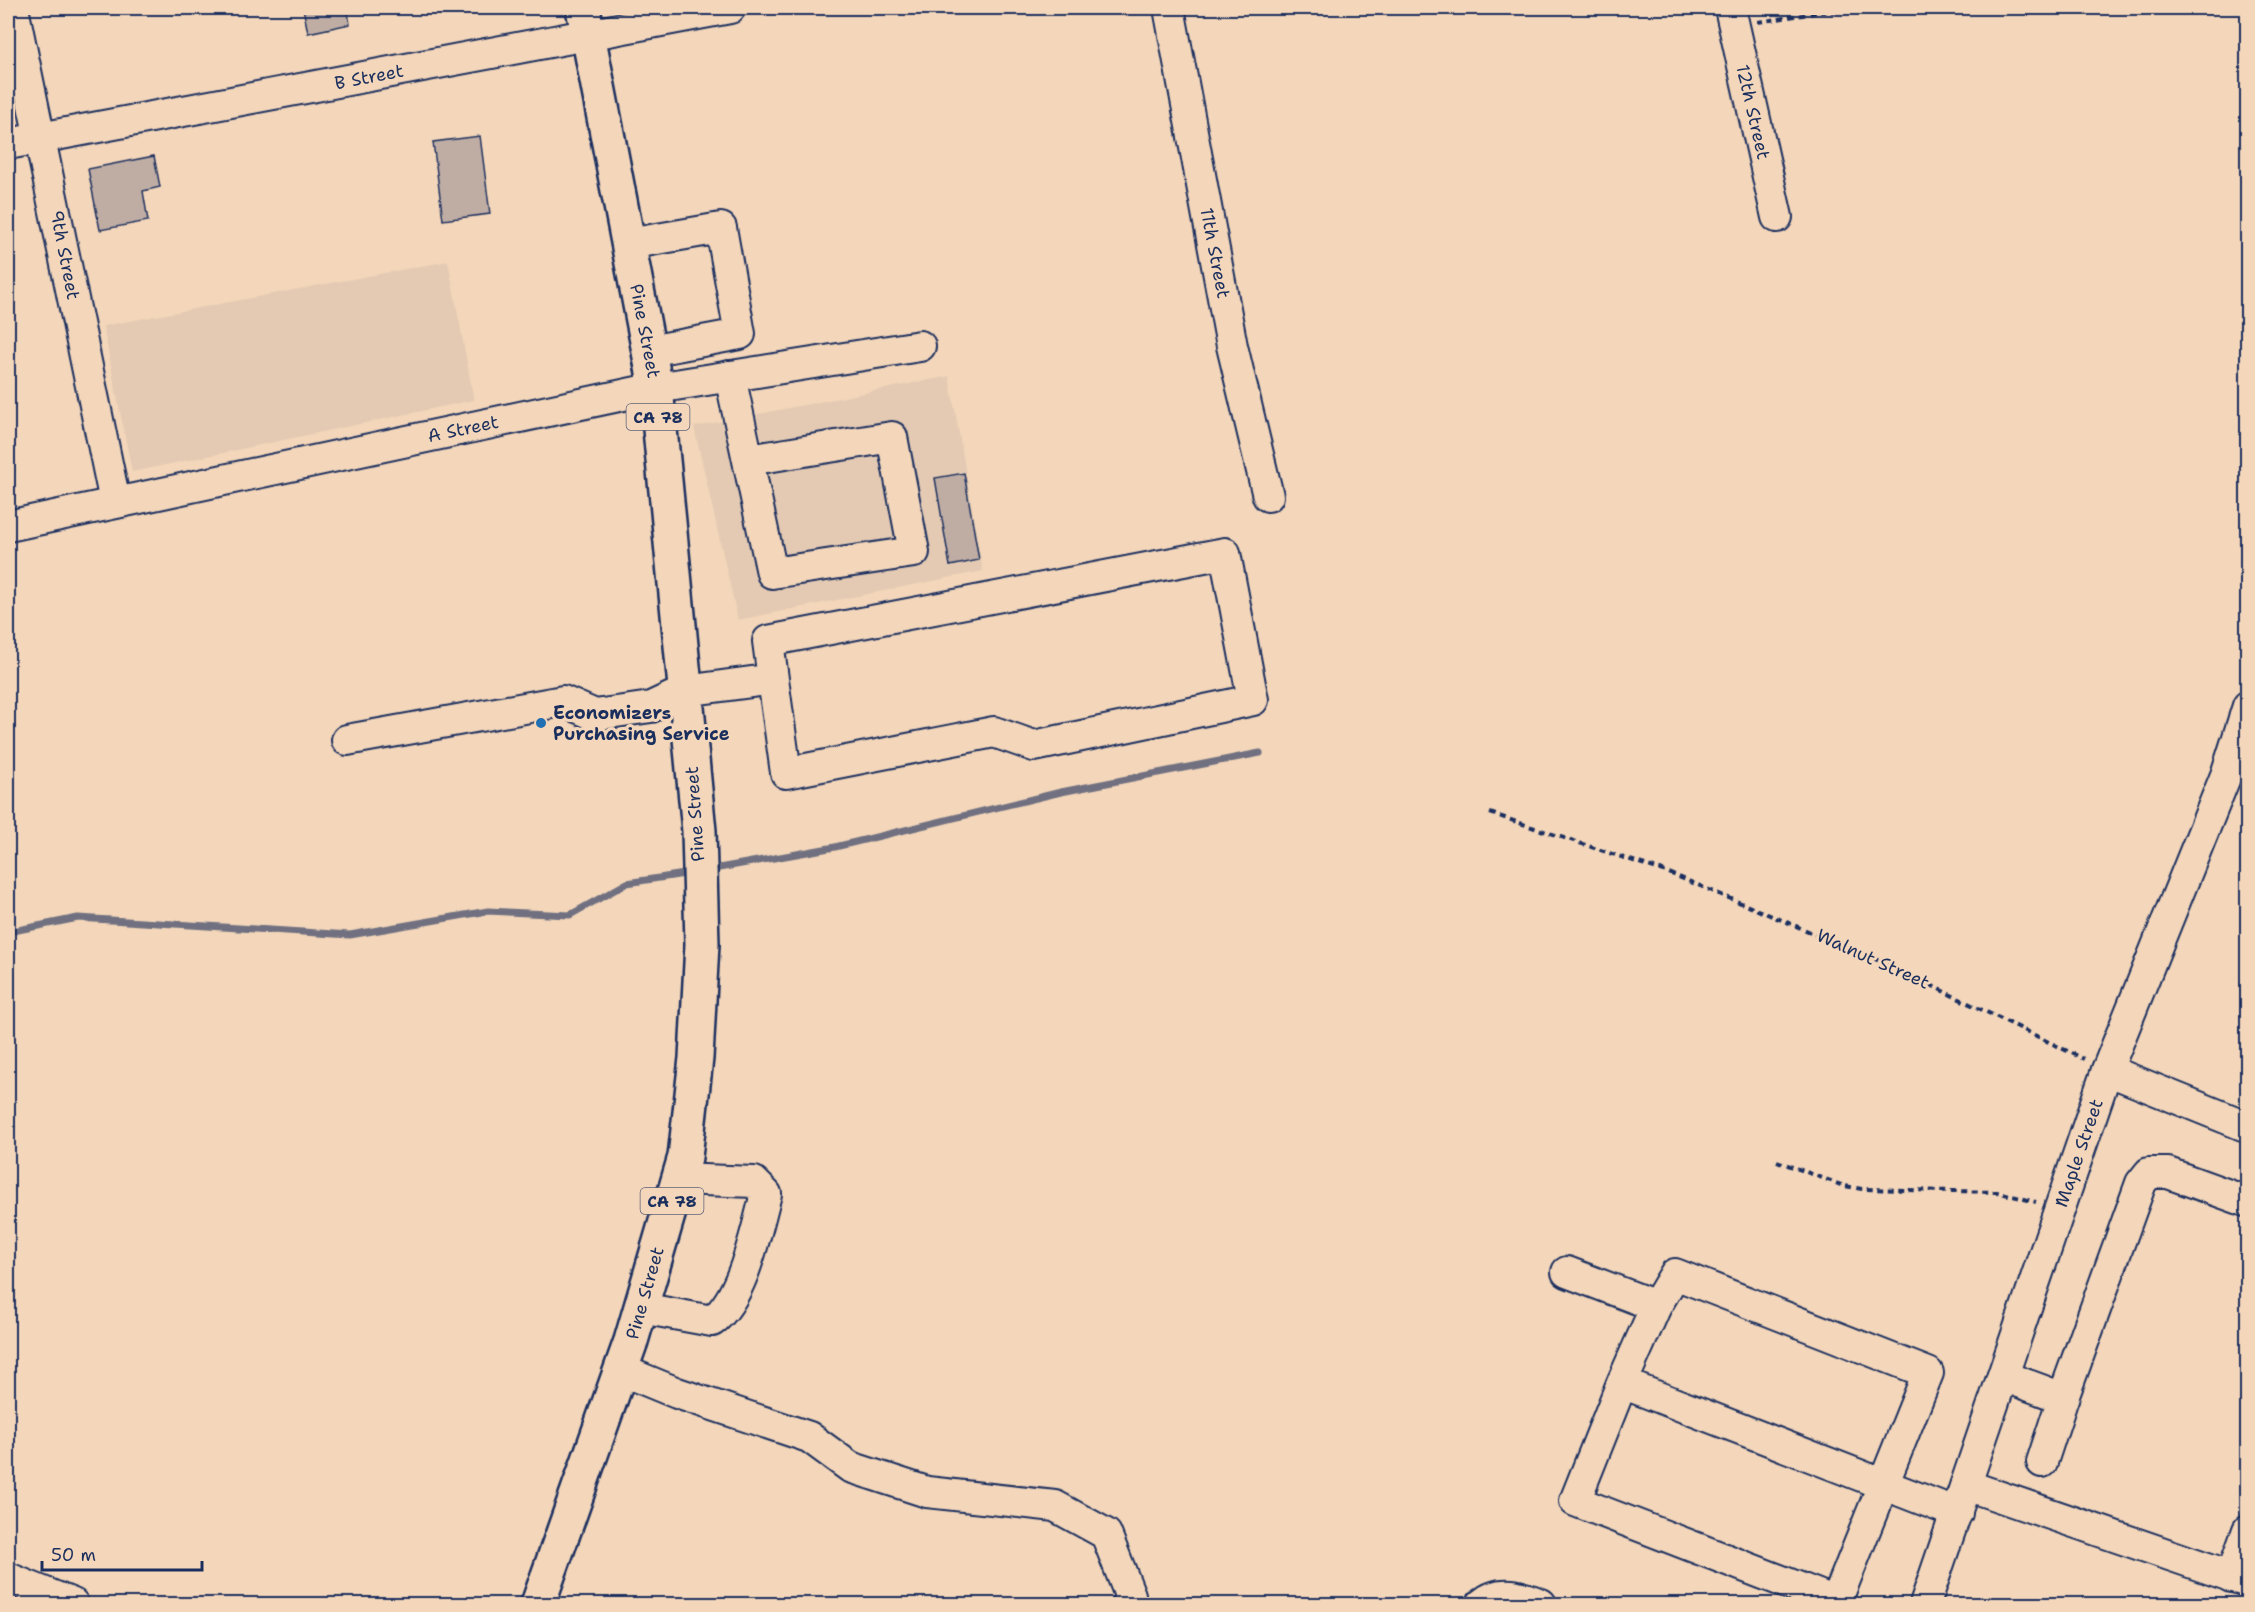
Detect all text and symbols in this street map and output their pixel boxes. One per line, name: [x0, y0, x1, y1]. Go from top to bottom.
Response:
street label: B Street: [333, 59, 406, 95]
street label: 12th Street: [1730, 62, 1776, 162]
street label: 11th Street: [1194, 206, 1236, 301]
street label: 9th Street: [45, 208, 85, 302]
street label: Pine Street: [624, 282, 666, 380]
road number: CA 78: [626, 404, 690, 430]
street label: A Street: [425, 410, 501, 448]
place label: Economizers Purchasing Service: [553, 701, 730, 746]
marker: Economizers Purchasing Service: [534, 716, 548, 730]
street label: Pine Street: [680, 765, 710, 862]
street label: Walnut Street: [1813, 923, 1933, 995]
street label: Maple Street: [2049, 1096, 2109, 1210]
road number: CA 78: [640, 1188, 704, 1214]
street label: Pine Street: [620, 1244, 670, 1342]
scale bar: [42, 1534, 202, 1572]
text: 50 m: [51, 1543, 96, 1567]

